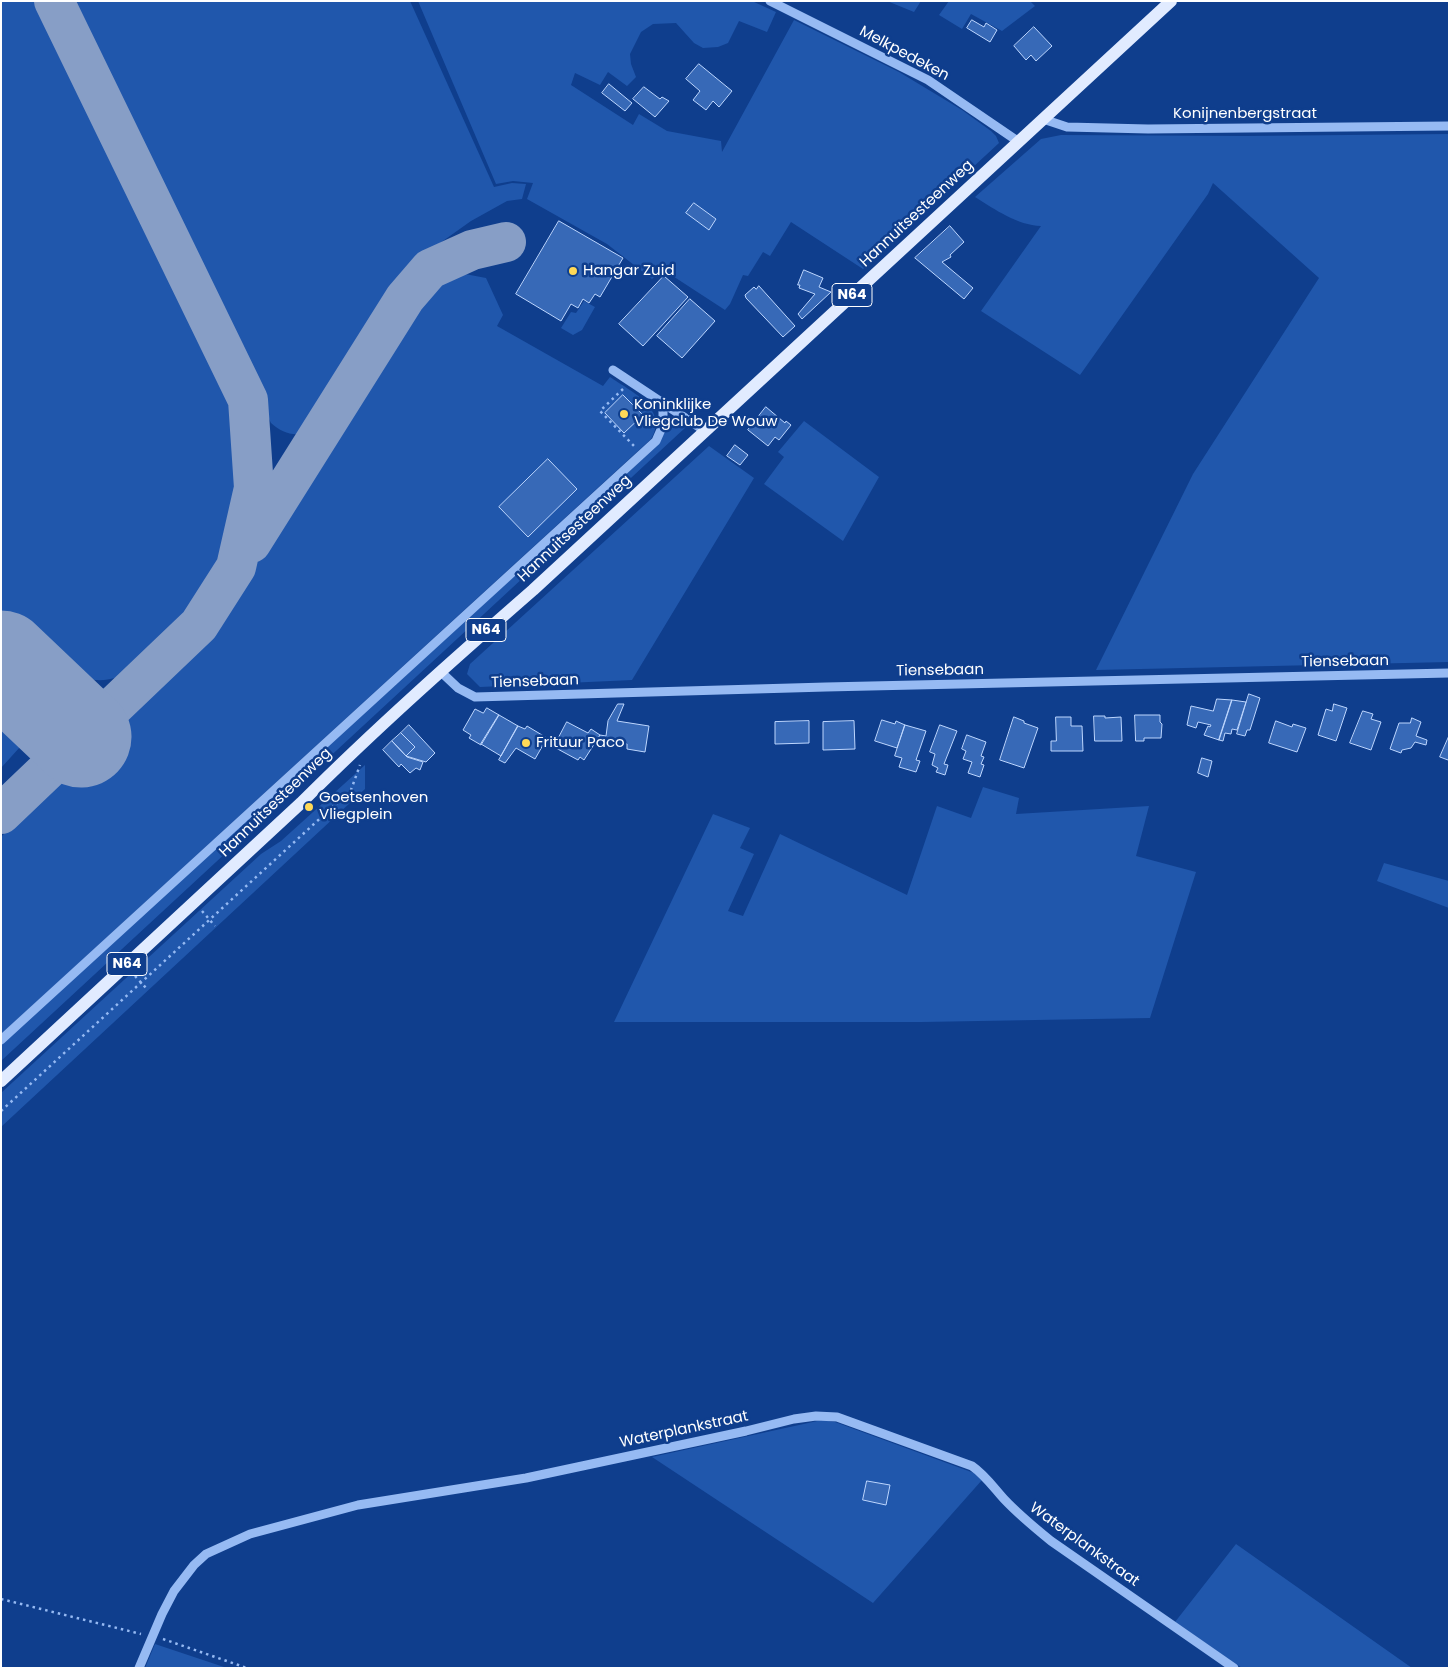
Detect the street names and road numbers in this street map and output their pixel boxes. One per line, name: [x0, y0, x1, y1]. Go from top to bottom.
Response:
street label: Melkpedeken: [856, 23, 952, 85]
street label: Konijnenbergstraat: [1173, 105, 1317, 123]
street label: Hannuitsesteenweg: [856, 157, 978, 271]
road number: N64: [832, 284, 872, 306]
street label: Hannuitsesteenweg: [514, 472, 636, 586]
road number: N64: [466, 618, 506, 642]
street label: Tiensebaan: [1301, 652, 1389, 672]
street label: Tiensebaan: [896, 661, 984, 681]
street label: Tiensebaan: [491, 671, 579, 693]
street label: Hannuitsesteenweg: [216, 745, 336, 861]
road number: N64: [107, 952, 147, 976]
street label: Waterplankstraat: [618, 1408, 750, 1452]
street label: Waterplankstraat: [1026, 1499, 1142, 1591]

